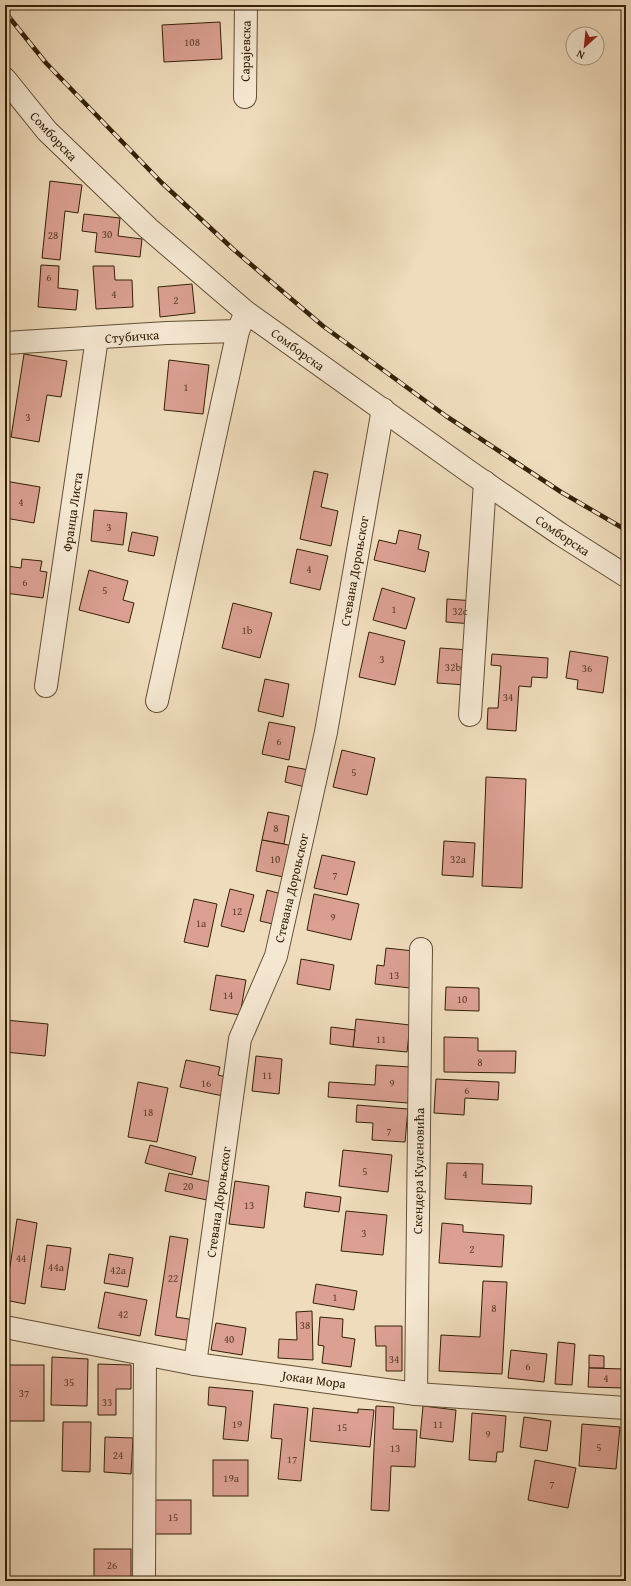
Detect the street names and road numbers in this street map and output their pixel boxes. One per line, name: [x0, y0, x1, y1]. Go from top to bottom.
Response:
street label: Сарајевска: [235, 19, 256, 82]
street label: Сомборска: [26, 107, 82, 166]
street label: Сомборска: [267, 323, 329, 376]
street label: Стубичка: [104, 325, 161, 348]
street label: Франца Листа: [58, 470, 88, 553]
street label: Сомборска: [532, 510, 594, 561]
street label: Стевана Дороњског: [335, 514, 374, 628]
street label: Стевана Дороњског: [270, 831, 313, 945]
street label: Скендера Куленовића: [408, 1107, 429, 1234]
street label: Стевана Дороњског: [201, 1145, 236, 1259]
street label: Јокаи Мора: [279, 1365, 348, 1393]

